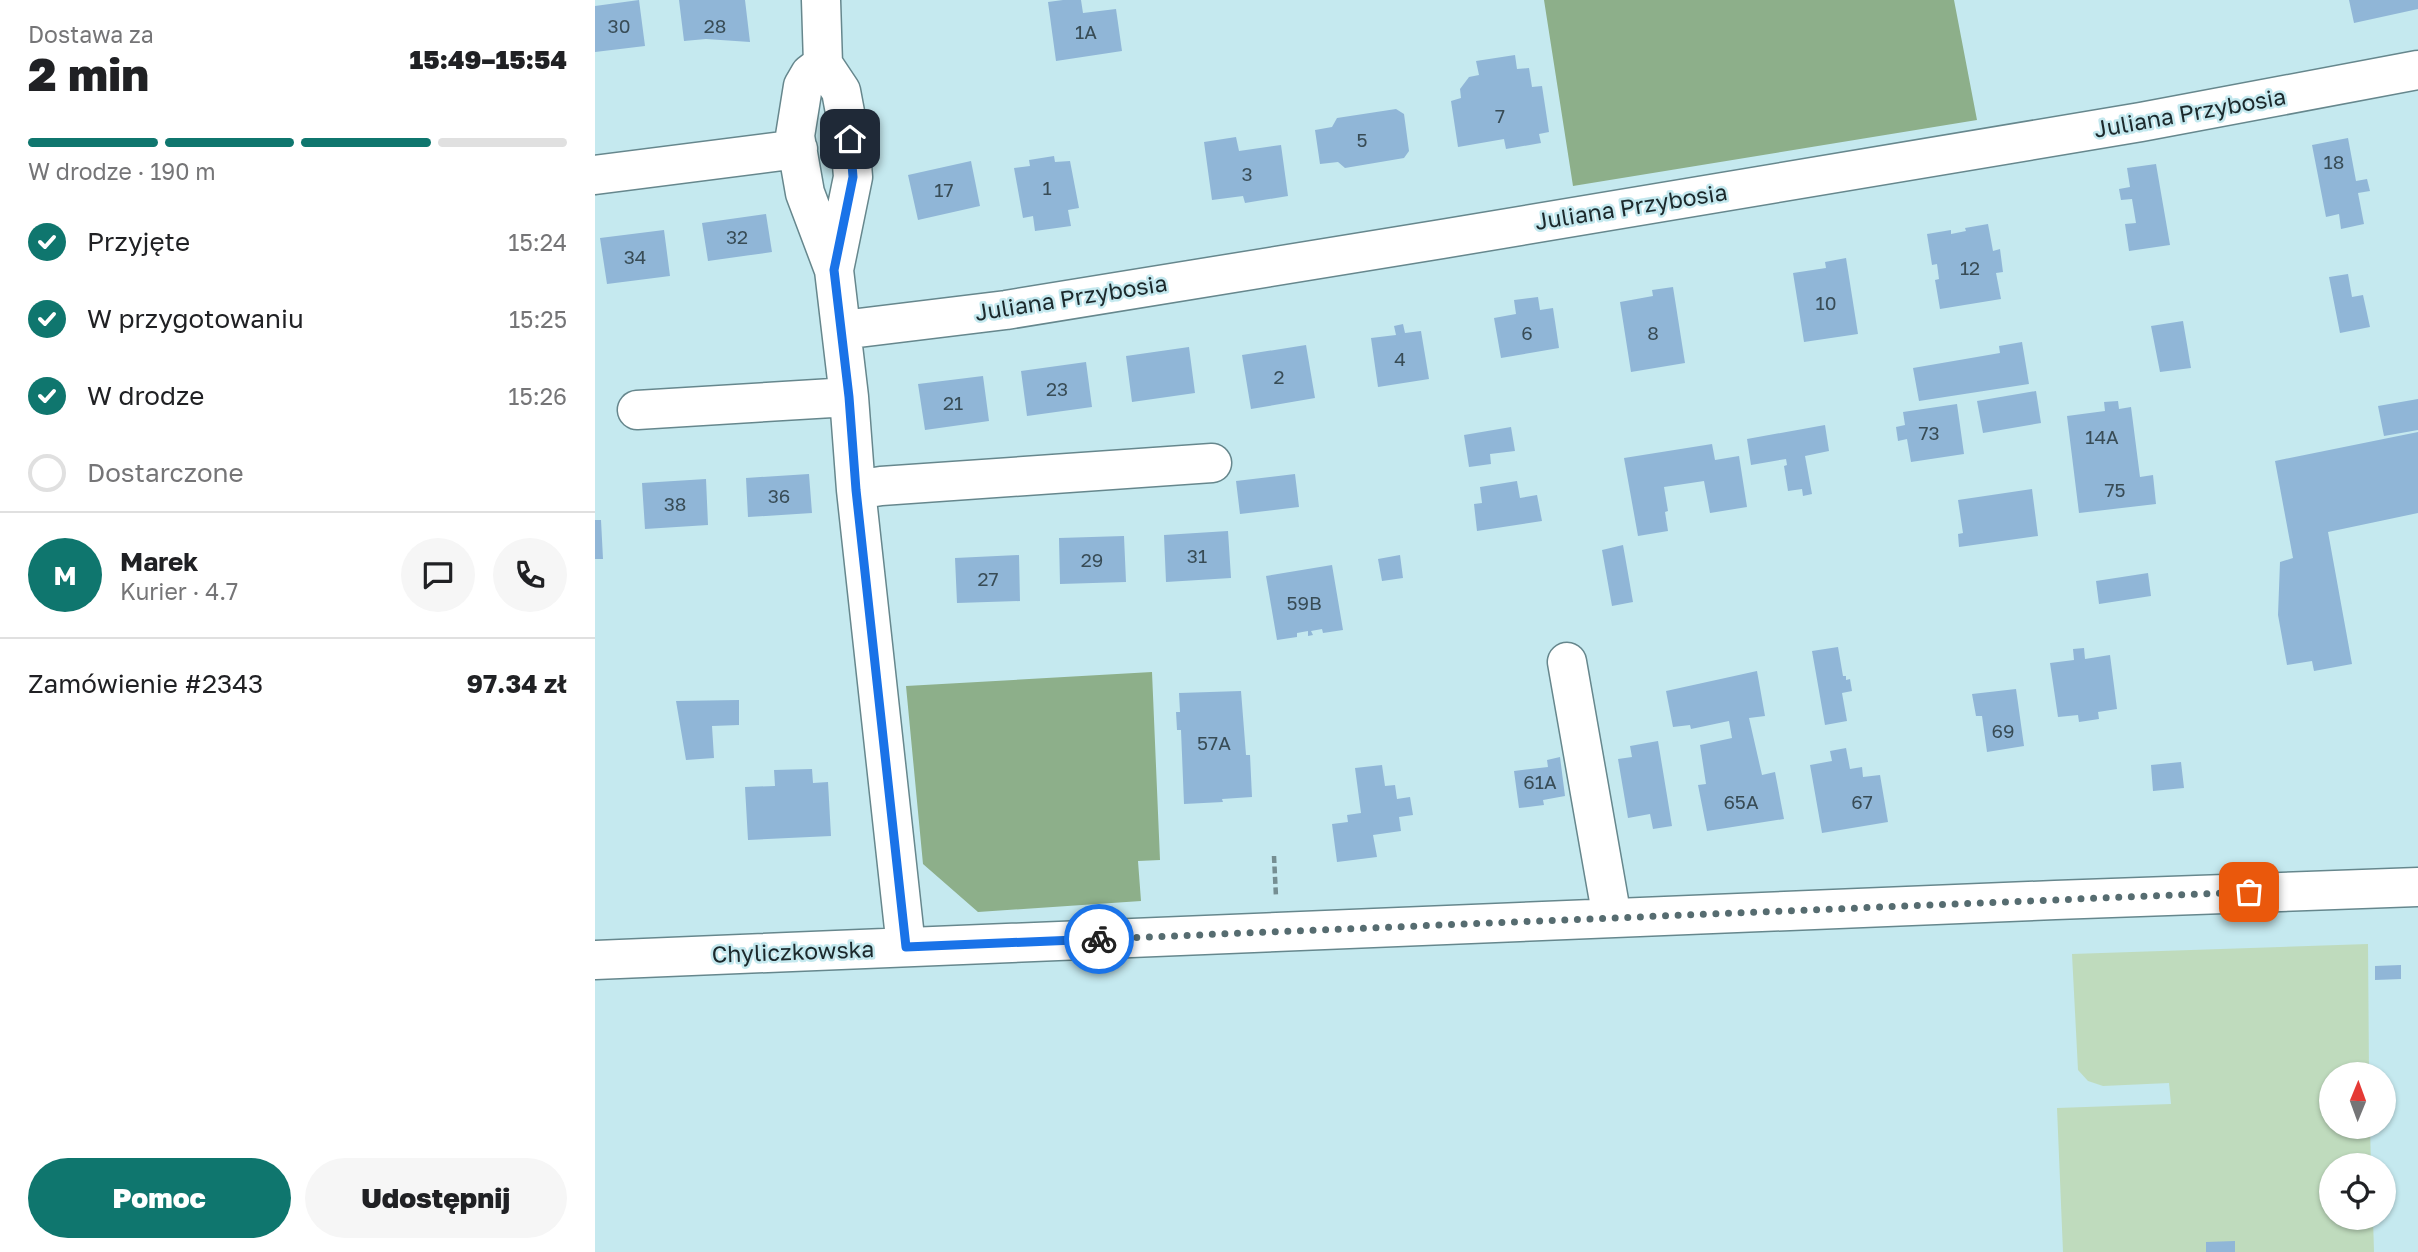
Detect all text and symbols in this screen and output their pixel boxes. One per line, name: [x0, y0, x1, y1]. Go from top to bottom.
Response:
house number: 30: [608, 14, 630, 37]
house number: 28: [704, 14, 726, 37]
text: Dostawa za: [28, 20, 154, 48]
house number: 1A: [1075, 20, 1097, 43]
text: 15:49–15:54: [409, 44, 567, 75]
text: 2 min: [28, 46, 149, 101]
street label: Juliana Przybosia: [2092, 81, 2288, 143]
house number: 7: [1495, 104, 1505, 127]
pin: [820, 109, 880, 169]
icon: home: [831, 120, 869, 158]
house number: 5: [1356, 128, 1368, 151]
house number: 18: [2324, 150, 2344, 173]
text: W drodze · 190 m: [28, 157, 216, 185]
house number: 3: [1241, 162, 1253, 185]
house number: 1: [1042, 176, 1052, 199]
street label: Juliana Przybosia: [1533, 177, 1729, 235]
house number: 17: [934, 178, 954, 201]
icon: check: [28, 223, 66, 261]
house number: 32: [726, 225, 748, 248]
text: Przyjęte: [87, 226, 190, 257]
text: 15:24: [508, 228, 567, 256]
house number: 34: [624, 245, 646, 268]
house number: 12: [1960, 256, 1980, 279]
street label: Juliana Przybosia: [973, 268, 1169, 326]
house number: 10: [1816, 291, 1837, 314]
icon: check: [28, 300, 66, 338]
text: W przygotowaniu: [87, 303, 304, 334]
text: 15:25: [509, 305, 567, 333]
house number: 6: [1521, 321, 1533, 344]
house number: 8: [1647, 321, 1659, 344]
house number: 4: [1394, 347, 1406, 370]
house number: 2: [1273, 365, 1285, 388]
icon: check: [28, 377, 66, 415]
house number: 23: [1046, 377, 1068, 400]
text: W drodze: [87, 380, 204, 411]
text: 15:26: [508, 382, 567, 410]
house number: 21: [943, 391, 963, 414]
house number: 73: [1918, 421, 1940, 444]
house number: 14A: [2085, 425, 2119, 448]
text: Dostarczone: [87, 457, 244, 488]
house number: 75: [2104, 478, 2126, 501]
house number: 36: [768, 484, 790, 507]
house number: 38: [664, 492, 686, 515]
button: chat: [401, 538, 475, 612]
button: phone: [493, 538, 567, 612]
house number: 31: [1187, 544, 1207, 567]
text: Marek: [120, 546, 198, 577]
house number: 29: [1081, 548, 1103, 571]
text: M: [53, 560, 77, 591]
house number: 27: [977, 567, 999, 590]
text: Kurier · 4.7: [120, 577, 238, 605]
house number: 59B: [1286, 591, 1322, 614]
text: Zamówienie #2343: [28, 668, 263, 699]
text: 97.34 zł: [466, 668, 567, 699]
house number: 69: [1992, 719, 2015, 742]
house number: 57A: [1197, 731, 1231, 754]
house number: 61A: [1523, 770, 1557, 793]
house number: 65A: [1723, 790, 1759, 813]
house number: 67: [1851, 790, 1873, 813]
pin: [2219, 862, 2279, 922]
icon: bag: [2230, 873, 2268, 911]
courier: [1064, 904, 1134, 974]
icon: bike: [1080, 920, 1118, 958]
street label: Chyliczkowska: [711, 934, 875, 968]
north arrow: [2319, 1062, 2396, 1139]
map controls: [2319, 1062, 2396, 1230]
button: locate: [2319, 1153, 2396, 1230]
button: Pomoc: [28, 1158, 291, 1238]
button: Udostępnij: [305, 1158, 567, 1238]

